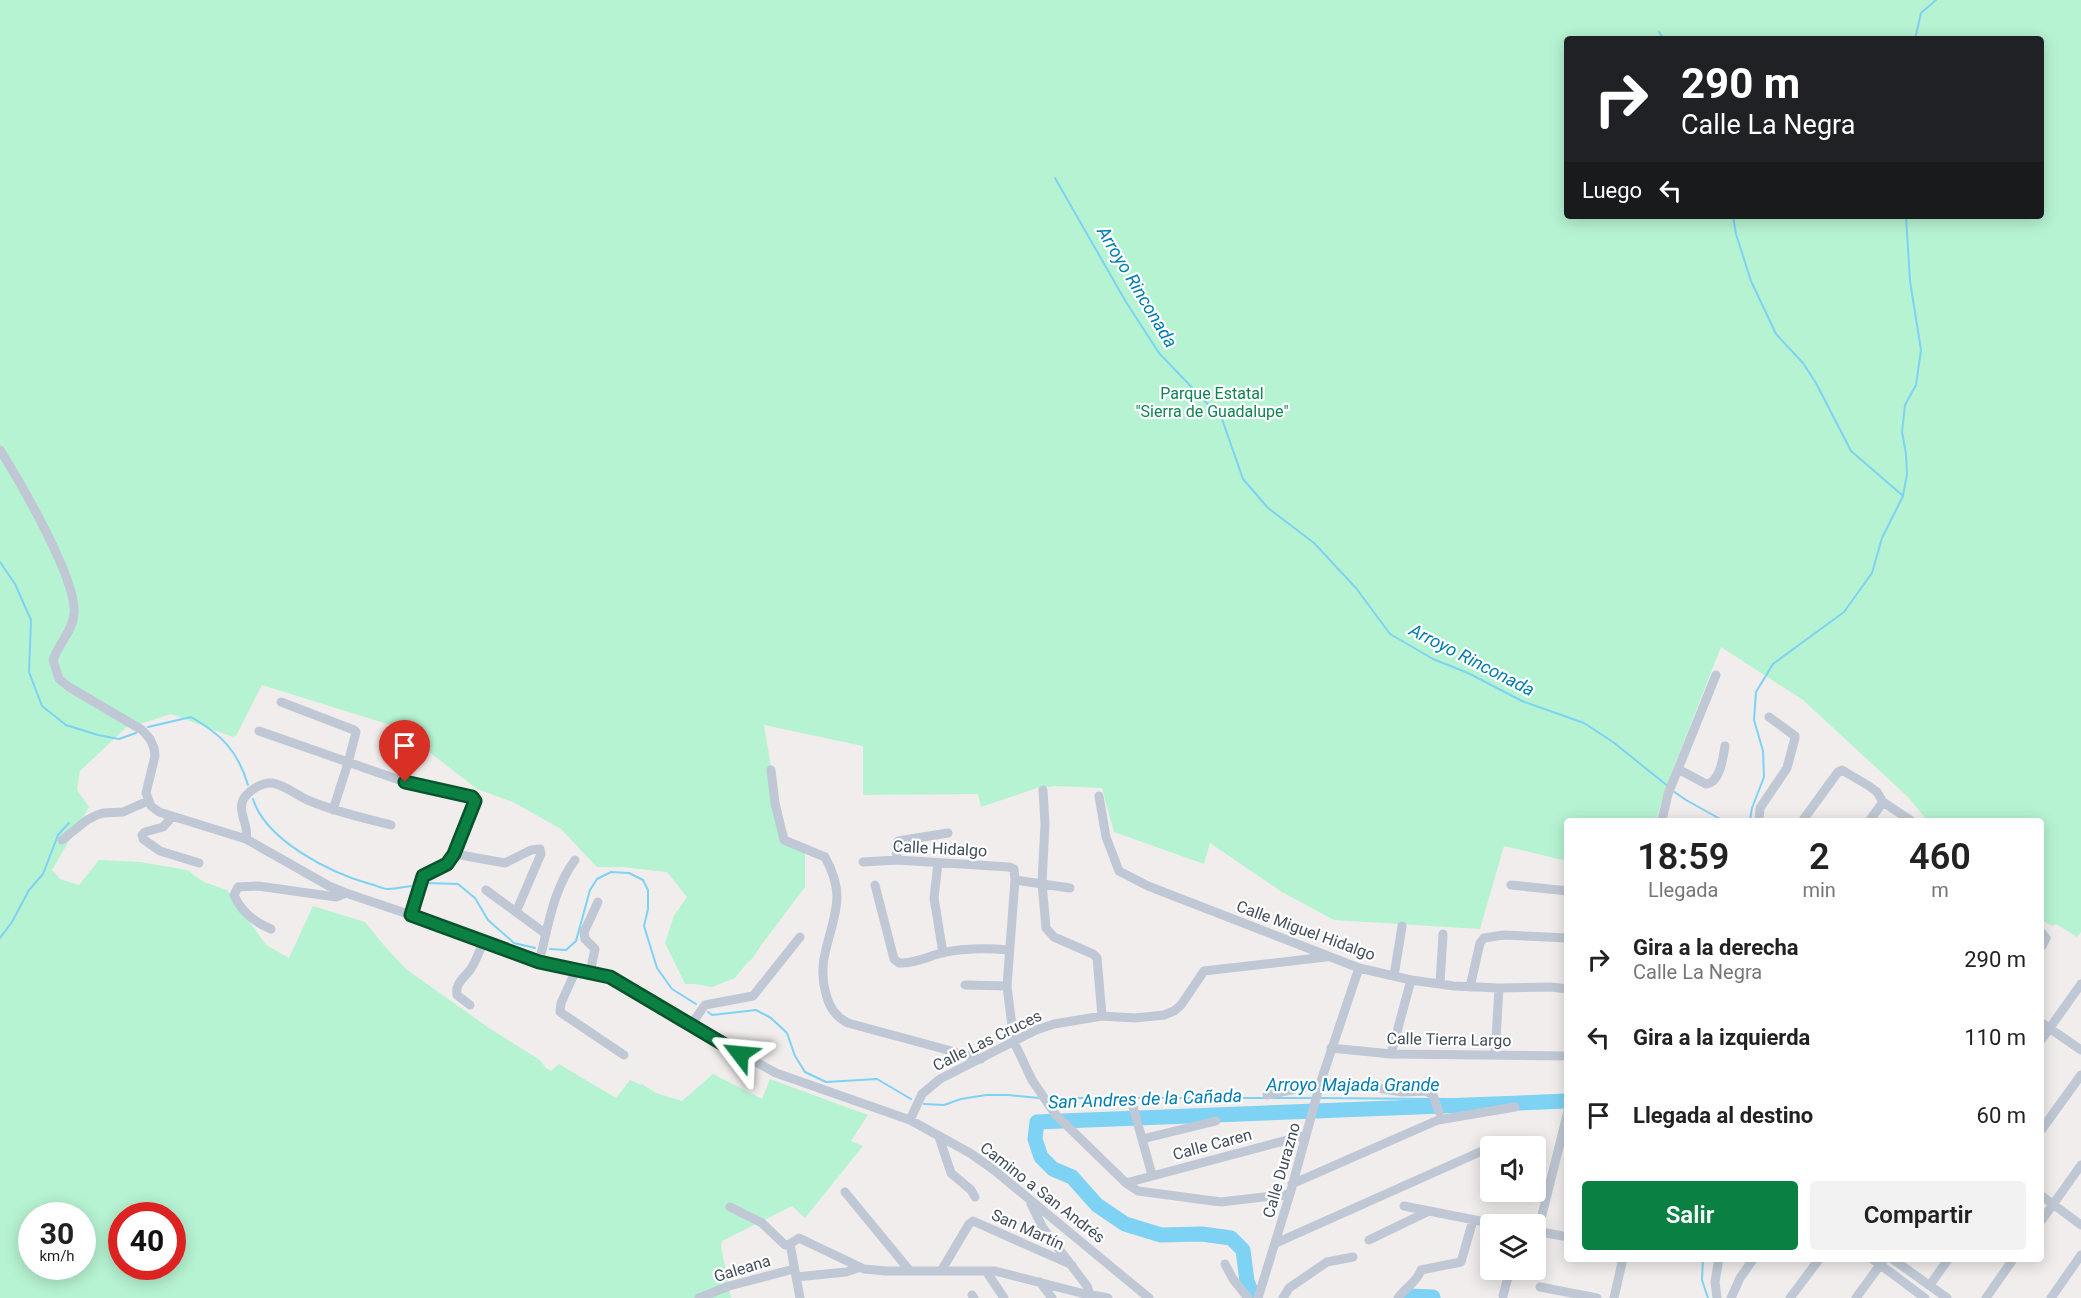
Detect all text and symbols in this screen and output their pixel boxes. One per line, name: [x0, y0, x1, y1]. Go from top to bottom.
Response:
text: 290 m: [1681, 59, 1800, 108]
icon: right: [1582, 60, 1660, 138]
text: Calle La Negra: [1681, 109, 1855, 141]
icon: left: [1654, 174, 1687, 207]
text: Luego: [1582, 178, 1642, 203]
water label: Arroyo Rinconada: [1092, 221, 1182, 351]
park label: Parque Estatal "Sierra de Guadalupe": [1135, 384, 1289, 421]
water label: Arroyo Rinconada: [1405, 619, 1538, 700]
pin: [379, 720, 430, 782]
icon: arrive: [388, 729, 421, 762]
text: 18:59: [1637, 836, 1729, 878]
text: 2: [1809, 836, 1829, 878]
text: 460: [1909, 836, 1971, 878]
street label: Calle Hidalgo: [892, 837, 988, 860]
text: Llegada: [1648, 878, 1718, 902]
text: min: [1802, 878, 1836, 902]
text: m: [1931, 878, 1949, 902]
street label: Calle Miguel Hidalgo: [1234, 897, 1378, 964]
text: Gira a la derecha: [1633, 935, 1799, 960]
icon: right: [1582, 943, 1615, 976]
text: 290 m: [1964, 947, 2026, 972]
text: Calle La Negra: [1633, 960, 1762, 984]
street label: Calle Las Cruces: [930, 1006, 1045, 1075]
icon: left: [1582, 1021, 1615, 1054]
position arrow: [708, 1022, 772, 1086]
text: Gira a la izquierda: [1633, 1025, 1810, 1050]
text: 110 m: [1964, 1025, 2026, 1050]
street label: Calle Tierra Largo: [1386, 1029, 1512, 1050]
water label: Arroyo Majada Grande: [1265, 1074, 1440, 1095]
water label: San Andres de la Cañada: [1048, 1085, 1242, 1112]
icon: arrive: [1582, 1099, 1615, 1132]
text: Llegada al destino: [1633, 1103, 1813, 1128]
text: 60 m: [1977, 1103, 2026, 1128]
street label: Calle Durazno: [1259, 1120, 1304, 1220]
street label: Calle Caren: [1171, 1125, 1254, 1164]
map controls: [1480, 1136, 1546, 1280]
button: sound: [1480, 1136, 1546, 1202]
street label: Camino a San Andrés: [977, 1138, 1109, 1247]
button: Salir: [1582, 1181, 1798, 1250]
button: Compartir: [1810, 1181, 2026, 1250]
speed limit sign: 40: [108, 1202, 186, 1280]
street label: San Martín: [989, 1205, 1067, 1254]
button: layers: [1480, 1214, 1546, 1280]
text: 30: [40, 1216, 74, 1251]
text: km/h: [39, 1247, 75, 1265]
street label: Galeana: [712, 1251, 773, 1286]

